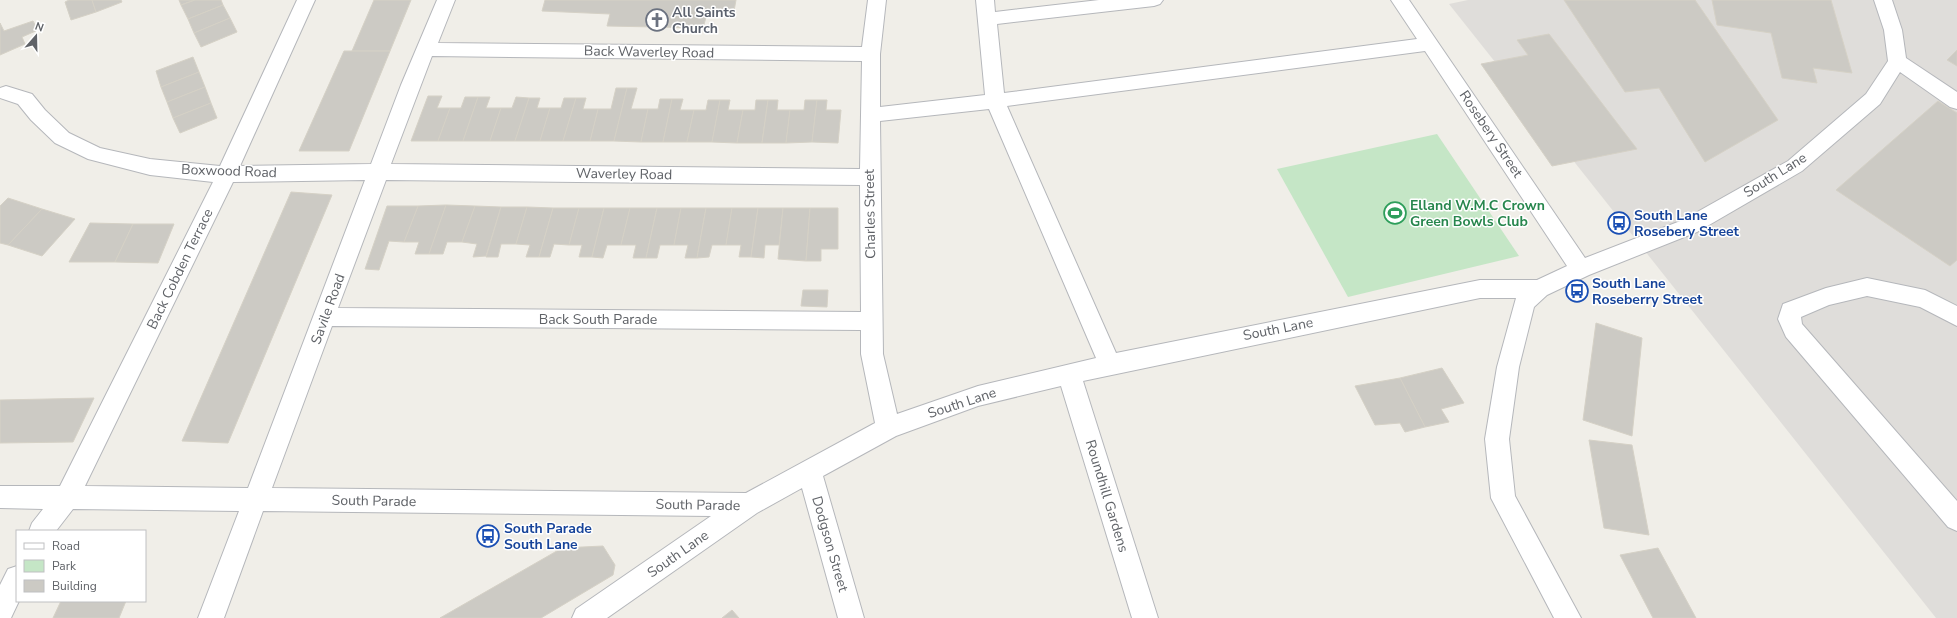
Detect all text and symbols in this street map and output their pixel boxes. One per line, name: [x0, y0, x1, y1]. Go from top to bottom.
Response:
place label: All Saints Church: [672, 3, 736, 38]
church icon: All Saints Church: [644, 7, 670, 33]
north arrow: [16, 16, 56, 56]
text: N: [33, 19, 46, 36]
street label: Back Waverley Road: [584, 41, 714, 63]
street label: Rosebery Street: [1455, 87, 1527, 181]
street label: South Lane: [1740, 148, 1810, 202]
street label: Boxwood Road: [181, 160, 277, 182]
street label: Waverley Road: [576, 164, 672, 184]
street label: Charles Street: [860, 169, 880, 259]
place label: Elland W.M.C Crown Green Bowls Club: [1410, 196, 1545, 231]
sports icon: Elland W.M.C Crown Green Bowls Club: [1382, 200, 1408, 226]
street label: Back Cobden Terrace: [143, 206, 217, 332]
place label: South Lane Rosebery Street: [1634, 206, 1740, 241]
bus stop icon: South Lane Rosebery Street: [1606, 210, 1632, 236]
street label: Savile Road: [306, 271, 350, 347]
place label: South Lane Roseberry Street: [1592, 274, 1703, 309]
bus stop icon: South Lane Roseberry Street: [1564, 278, 1590, 304]
street label: Back South Parade: [539, 310, 657, 329]
street label: South Lane: [1241, 313, 1315, 345]
street label: South Lane: [925, 383, 999, 423]
street label: Roundhill Gardens: [1081, 437, 1133, 555]
street label: South Parade: [332, 491, 416, 511]
street label: Dodgson Street: [807, 494, 853, 594]
street label: South Parade: [656, 495, 740, 515]
place label: South Parade South Lane: [504, 519, 592, 554]
bus stop icon: South Parade South Lane: [475, 523, 501, 549]
street label: South Lane: [643, 526, 713, 582]
legend: [16, 530, 146, 602]
text: Road: [52, 538, 80, 554]
text: Park: [52, 558, 77, 574]
text: Building: [52, 578, 97, 594]

